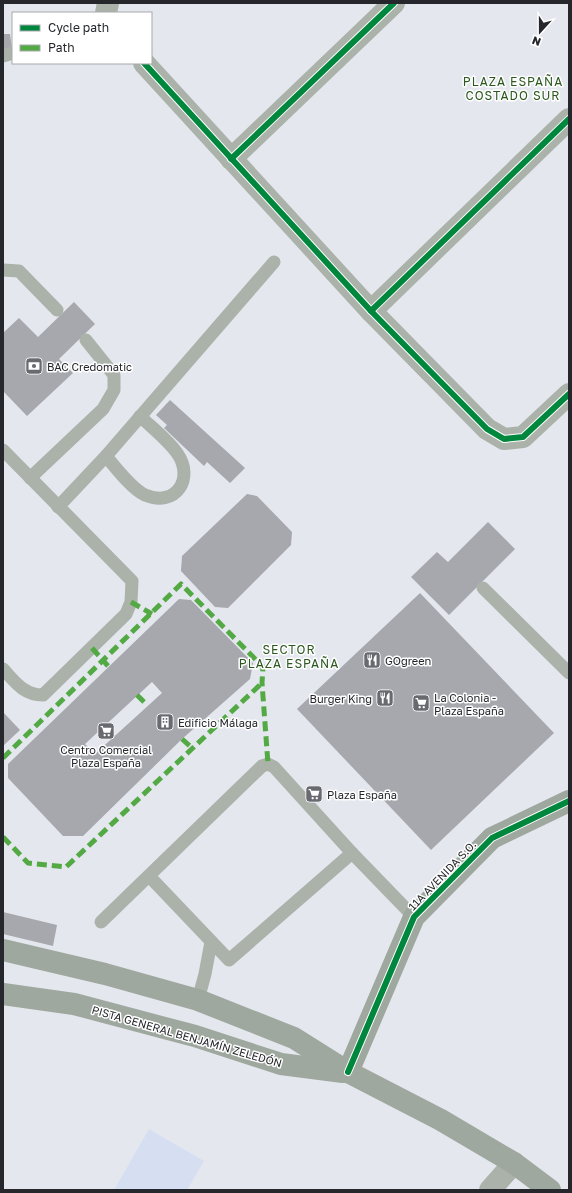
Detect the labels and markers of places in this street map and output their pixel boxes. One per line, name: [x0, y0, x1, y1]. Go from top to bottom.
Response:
bank icon: BAC Credomatic: [24, 356, 44, 376]
place label: BAC Credomatic: [47, 360, 132, 373]
restaurant icon: GOgreen: [362, 650, 382, 670]
place label: GOgreen: [385, 654, 431, 667]
restaurant icon: Burger King: [375, 688, 395, 708]
place label: La Colonia - Plaza España: [434, 691, 504, 717]
place label: Burger King: [310, 692, 372, 705]
supermarket icon: La Colonia - Plaza España: [411, 693, 431, 713]
building icon: Edificio Málaga: [155, 712, 175, 732]
place label: Edificio Málaga: [178, 716, 258, 729]
supermarket icon: Centro Comercial Plaza España: [96, 721, 116, 741]
place label: Centro Comercial Plaza España: [60, 743, 152, 769]
supermarket icon: Plaza España: [304, 784, 324, 804]
place label: Plaza España: [327, 788, 397, 801]

